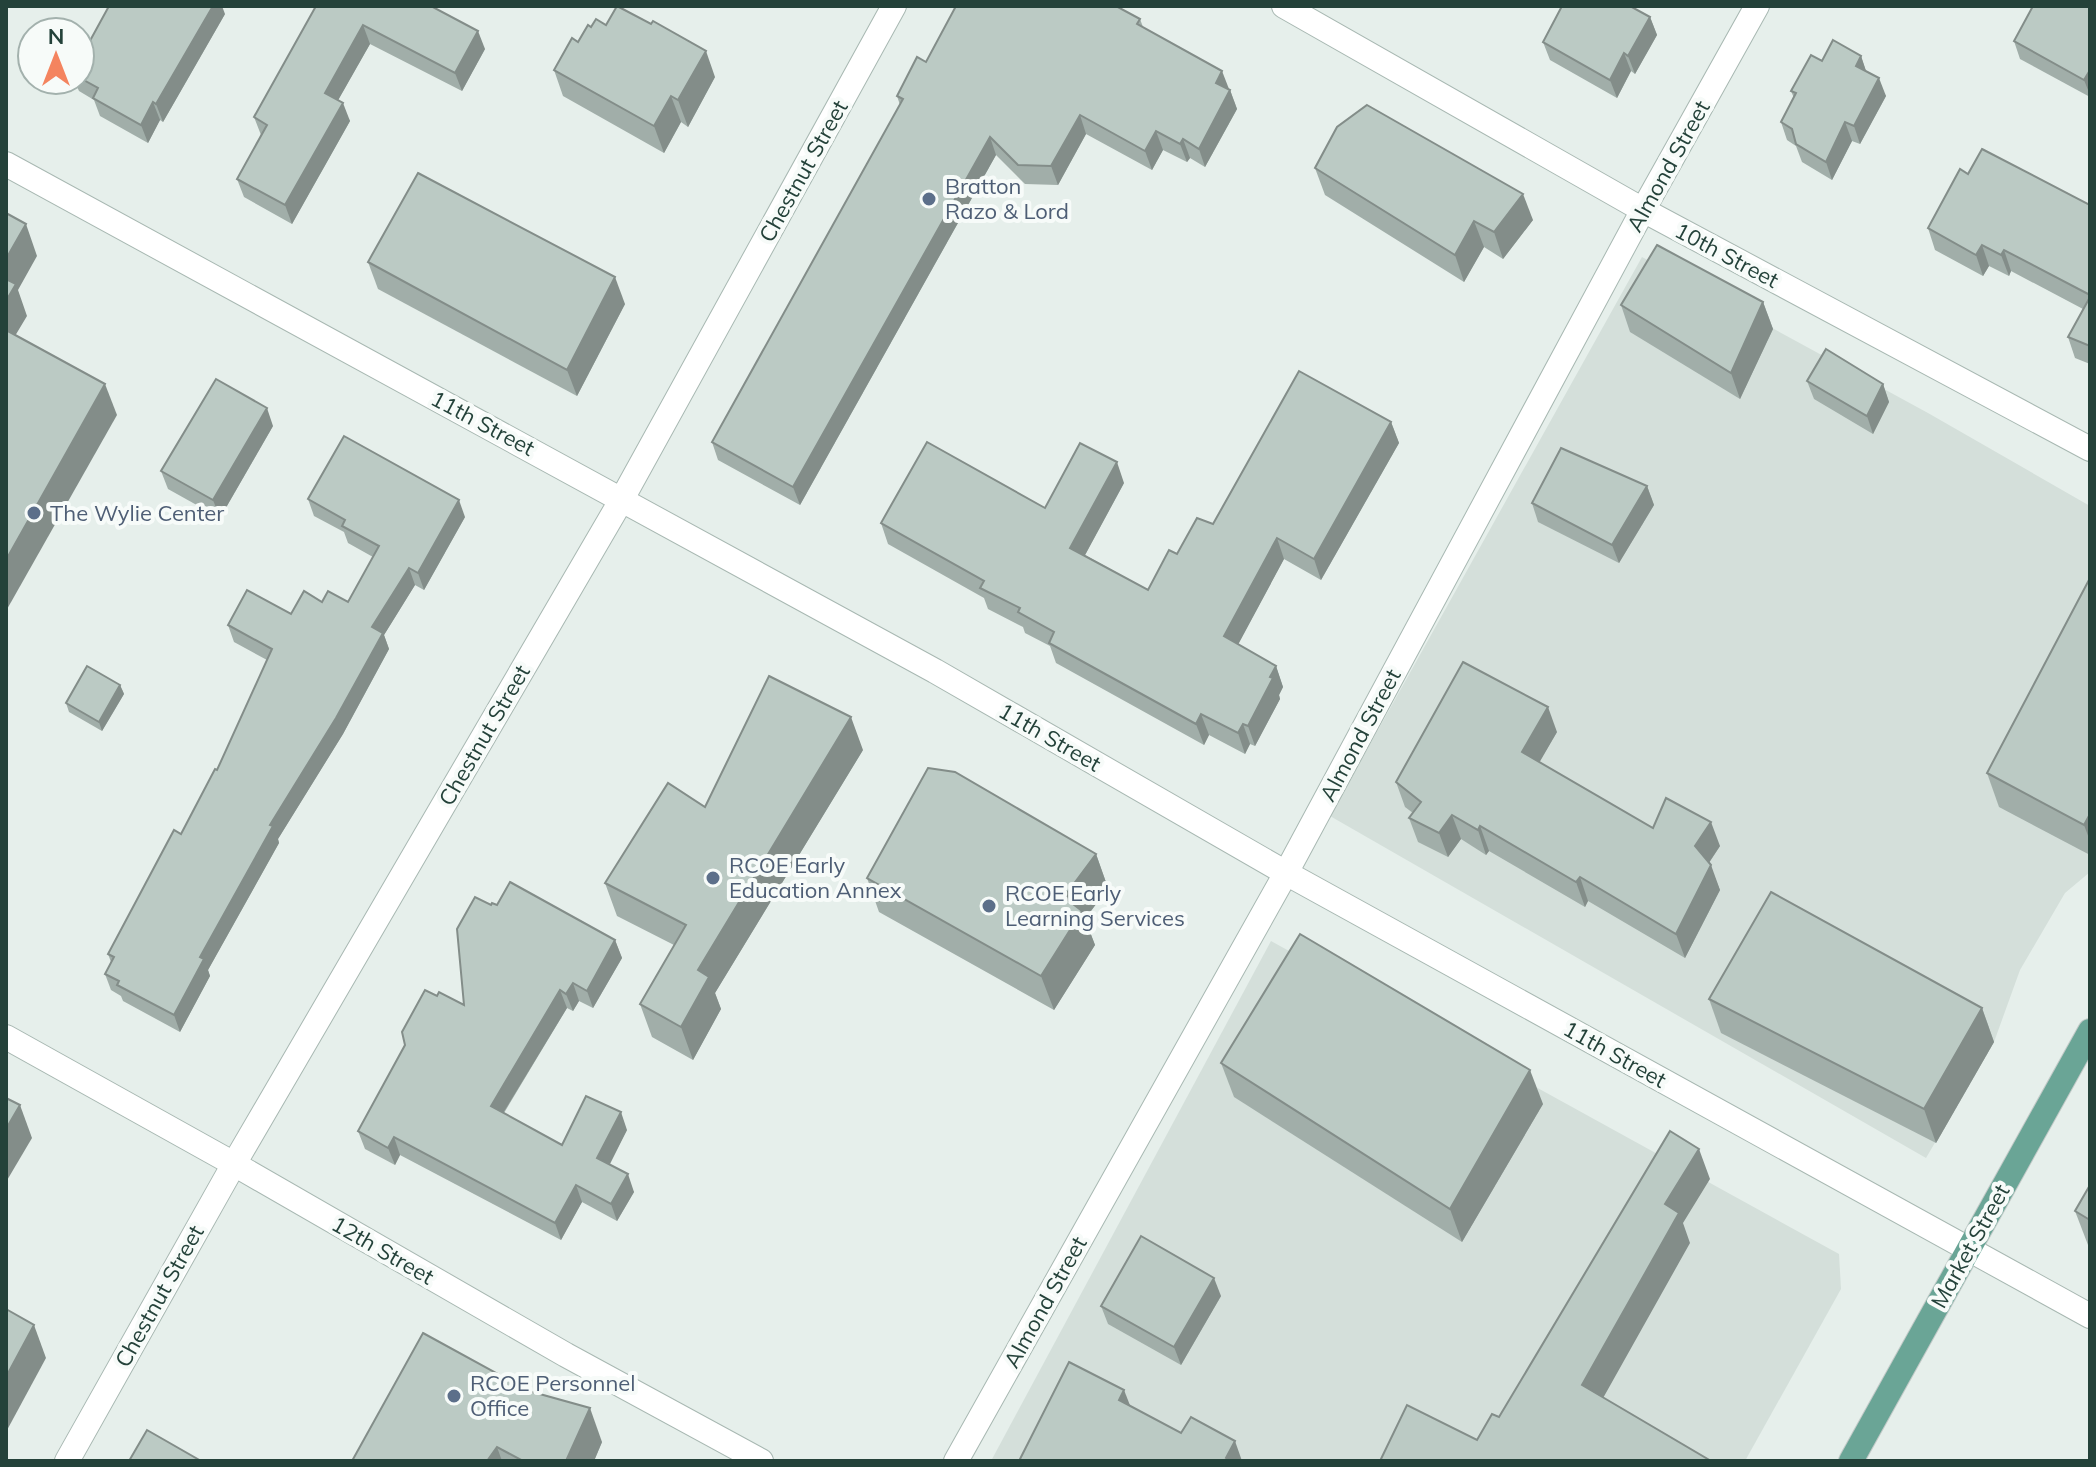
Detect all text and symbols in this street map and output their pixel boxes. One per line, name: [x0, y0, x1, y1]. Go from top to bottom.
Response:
north arrow: [16, 16, 96, 96]
text: N: [48, 22, 64, 50]
street label: Chestnut Street: [752, 95, 854, 247]
street label: Almond Street: [1620, 95, 1716, 237]
place label: Bratton Razo & Lord: [945, 172, 1069, 225]
marker: Bratton Razo & Lord: [920, 190, 938, 208]
street label: 10th Street: [1670, 216, 1784, 294]
street label: 11th Street: [426, 384, 540, 462]
place label: The Wylie Center: [50, 499, 224, 527]
marker: The Wylie Center: [25, 504, 43, 522]
street label: Chestnut Street: [432, 659, 536, 811]
street label: Almond Street: [1313, 664, 1407, 806]
street label: 11th Street: [994, 696, 1106, 778]
place label: RCOE Early Education Annex: [729, 851, 902, 904]
marker: RCOE Early Education Annex: [704, 869, 722, 887]
place label: RCOE Early Learning Services: [1005, 879, 1185, 932]
marker: RCOE Early Learning Services: [980, 897, 998, 915]
street label: 11th Street: [1559, 1014, 1672, 1094]
street label: Market Street: [1924, 1179, 2016, 1313]
street label: 12th Street: [327, 1209, 439, 1291]
street label: Chestnut Street: [108, 1220, 210, 1372]
street label: Almond Street: [997, 1231, 1093, 1373]
place label: RCOE Personnel Office: [470, 1369, 636, 1422]
marker: RCOE Personnel Office: [445, 1387, 463, 1405]

